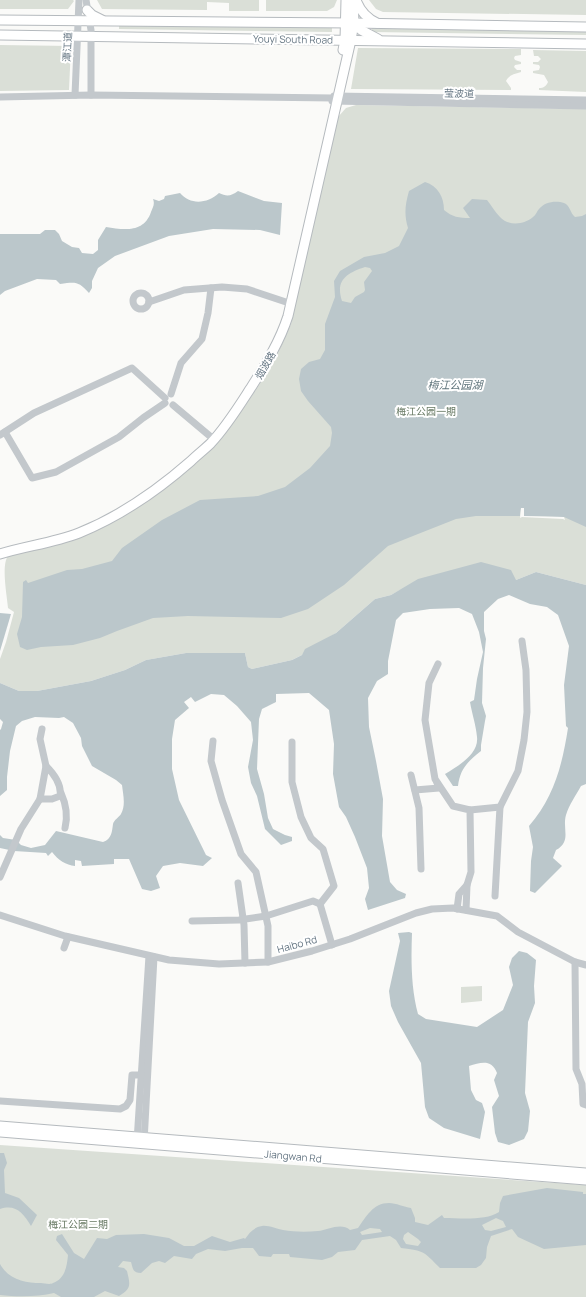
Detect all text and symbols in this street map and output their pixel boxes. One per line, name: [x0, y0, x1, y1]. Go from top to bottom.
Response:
street label: Youyi South Road: [253, 31, 333, 47]
street label: 潭江道: [59, 32, 75, 62]
street label: 莹波道: [444, 86, 474, 100]
street label: 烟波路: [251, 349, 279, 381]
water label: 梅江公园湖: [428, 377, 484, 392]
park label: 梅江公园一期: [396, 404, 456, 418]
street label: Haibo Rd: [275, 932, 319, 956]
street label: Jiangwan Rd: [264, 1147, 322, 1165]
park label: 梅江公园二期: [48, 1217, 108, 1231]

